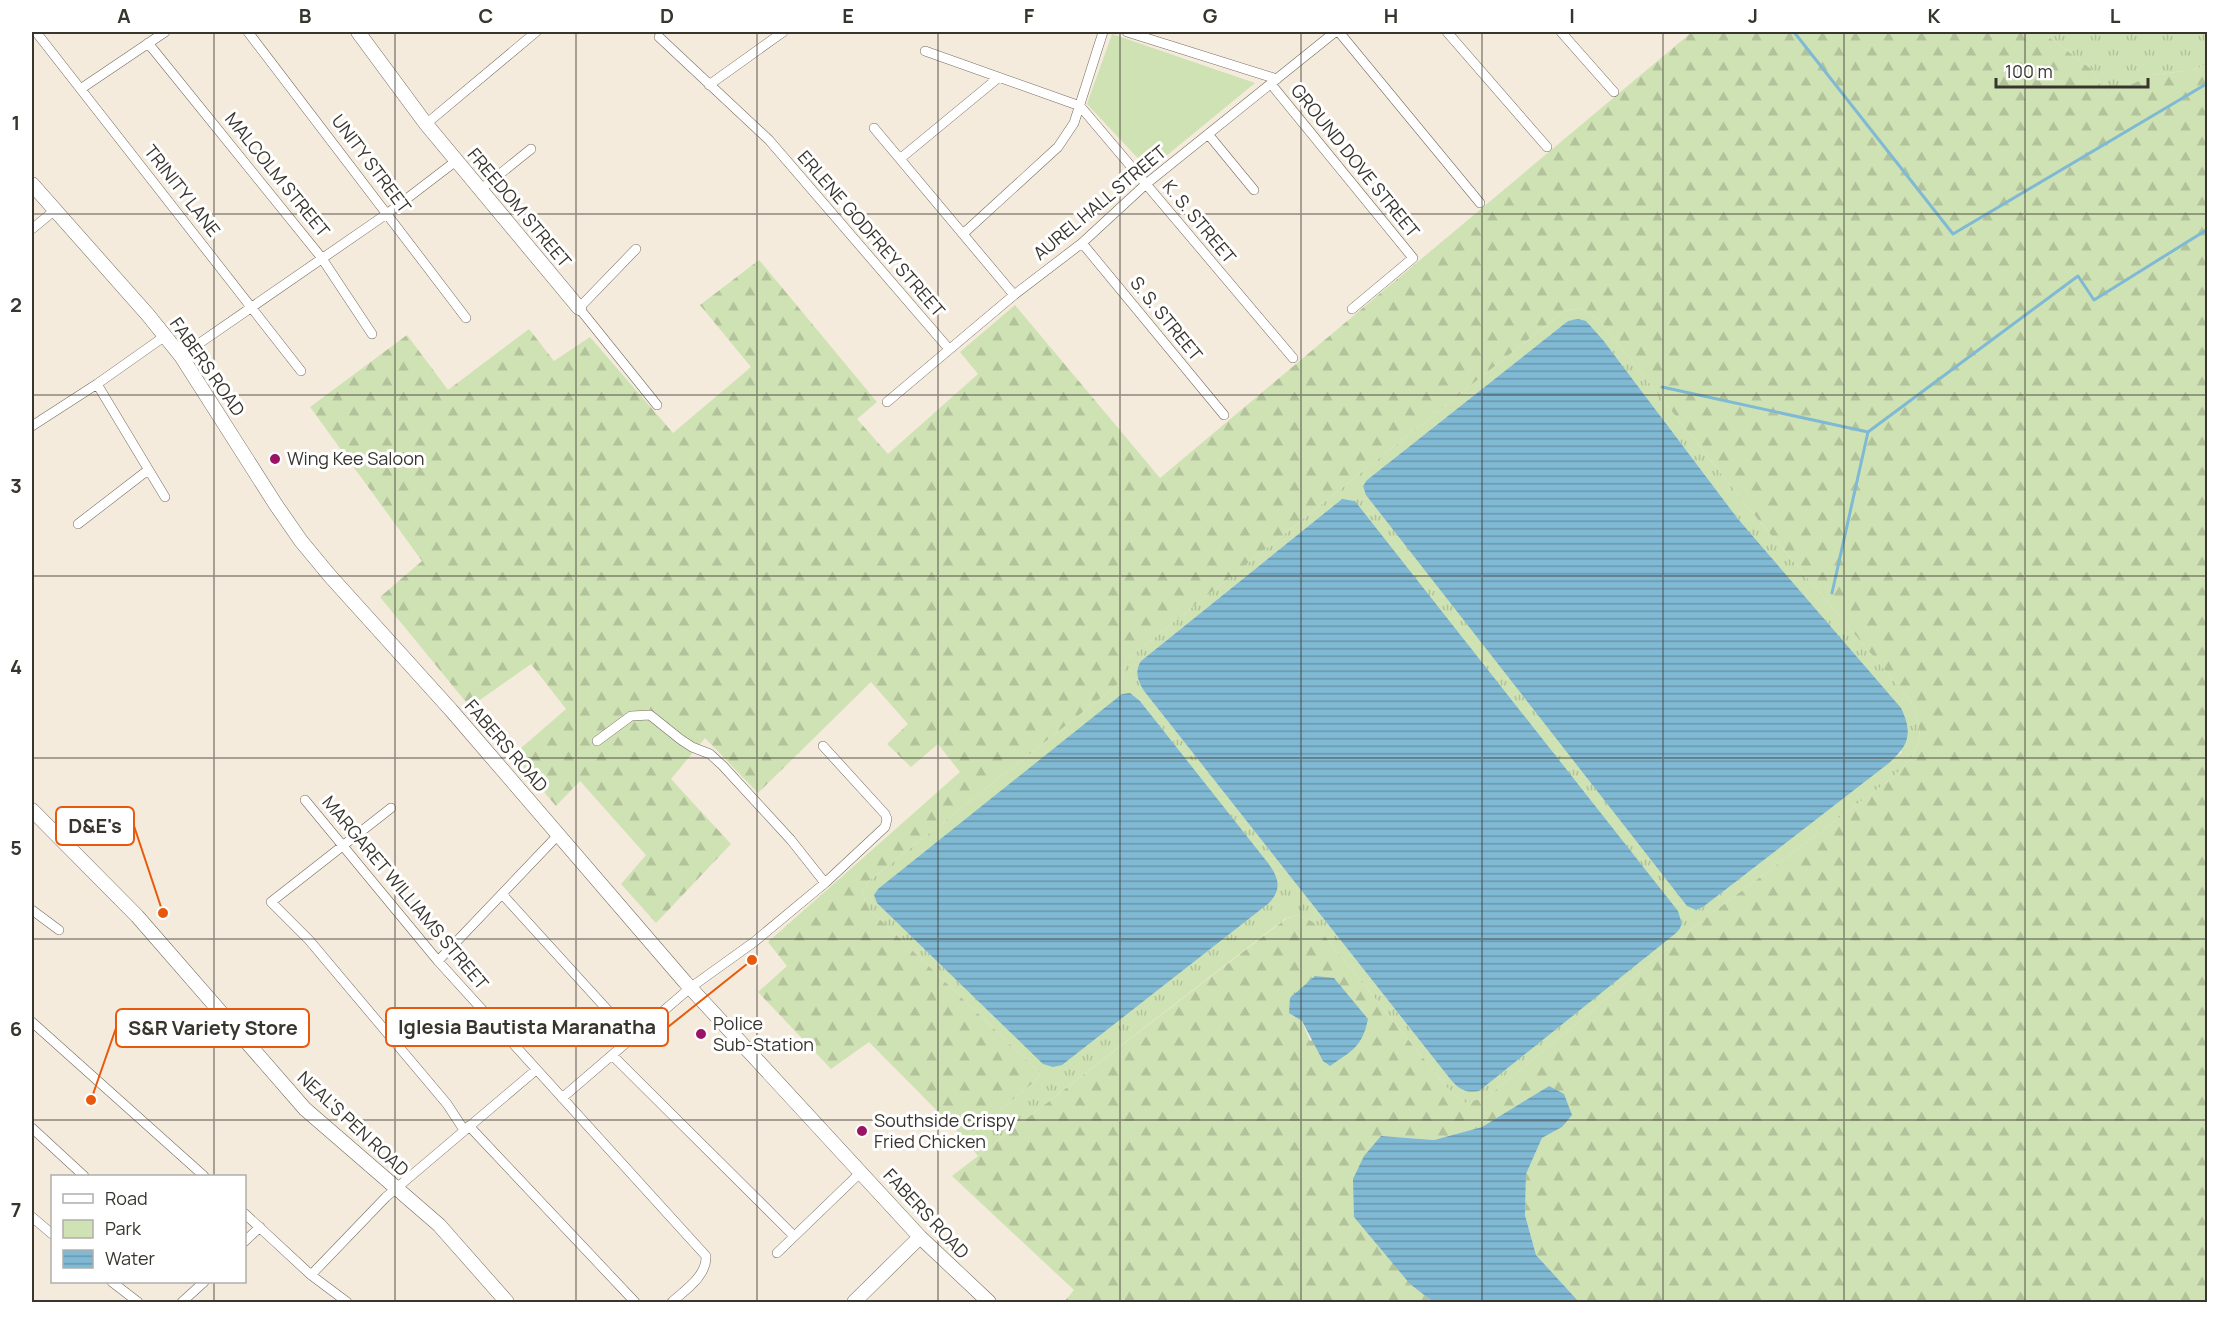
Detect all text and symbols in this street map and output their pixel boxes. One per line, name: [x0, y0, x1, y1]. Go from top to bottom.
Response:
text: A: [117, 2, 131, 29]
text: B: [299, 2, 312, 29]
text: C: [479, 2, 493, 29]
text: D: [660, 2, 674, 29]
text: E: [842, 2, 854, 29]
text: F: [1024, 2, 1035, 29]
text: G: [1203, 2, 1218, 29]
text: H: [1384, 2, 1398, 29]
text: I: [1569, 2, 1575, 29]
text: J: [1748, 2, 1758, 29]
text: K: [1928, 2, 1941, 29]
text: L: [2110, 2, 2121, 29]
scale bar: [1996, 51, 2148, 89]
text: 100 m: [2005, 59, 2053, 83]
street label: GROUND DOVE STREET: [1286, 78, 1426, 243]
street label: MALCOLM STREET: [220, 107, 336, 242]
text: 1: [12, 109, 20, 136]
street label: UNITY STREET: [327, 109, 417, 218]
street label: AUREL HALL STREET: [1028, 139, 1171, 265]
street label: TRINITY LANE: [139, 140, 226, 241]
street label: FREEDOM STREET: [463, 142, 577, 272]
street label: ERLENE GODFREY STREET: [793, 145, 951, 322]
street label: K. S. STREET: [1158, 175, 1242, 268]
street label: S. S. STREET: [1125, 271, 1208, 366]
text: 2: [10, 291, 22, 318]
street label: FABERS ROAD: [165, 312, 251, 420]
place label: Wing Kee Saloon: [287, 446, 425, 470]
marker: Wing Kee Saloon: [268, 452, 282, 466]
text: 3: [10, 472, 22, 499]
text: 4: [10, 653, 22, 680]
street label: FABERS ROAD: [460, 694, 554, 797]
street label: MARGARET WILLIAMS STREET: [317, 790, 494, 995]
callout: D&E's: [56, 807, 134, 845]
text: D&E's: [68, 812, 122, 839]
text: 5: [10, 834, 22, 861]
callout: Iglesia Bautista Maranatha: [386, 1008, 668, 1046]
callout: S&R Variety Store: [116, 1009, 309, 1047]
place label: Police Sub-Station: [713, 1011, 814, 1056]
text: Iglesia Bautista Maranatha: [398, 1013, 656, 1040]
text: S&R Variety Store: [128, 1014, 298, 1041]
text: 6: [10, 1015, 22, 1042]
marker: Police Sub-Station: [694, 1027, 708, 1041]
street label: NEAL'S PEN ROAD: [293, 1065, 414, 1181]
place label: Southside Crispy Fried Chicken: [874, 1108, 1016, 1153]
marker: Southside Crispy Fried Chicken: [855, 1124, 869, 1138]
street label: FABERS ROAD: [879, 1163, 975, 1264]
legend: [51, 1175, 246, 1283]
text: Road: [105, 1186, 148, 1210]
text: 7: [11, 1196, 21, 1223]
text: Park: [105, 1216, 142, 1240]
text: Water: [105, 1246, 155, 1270]

